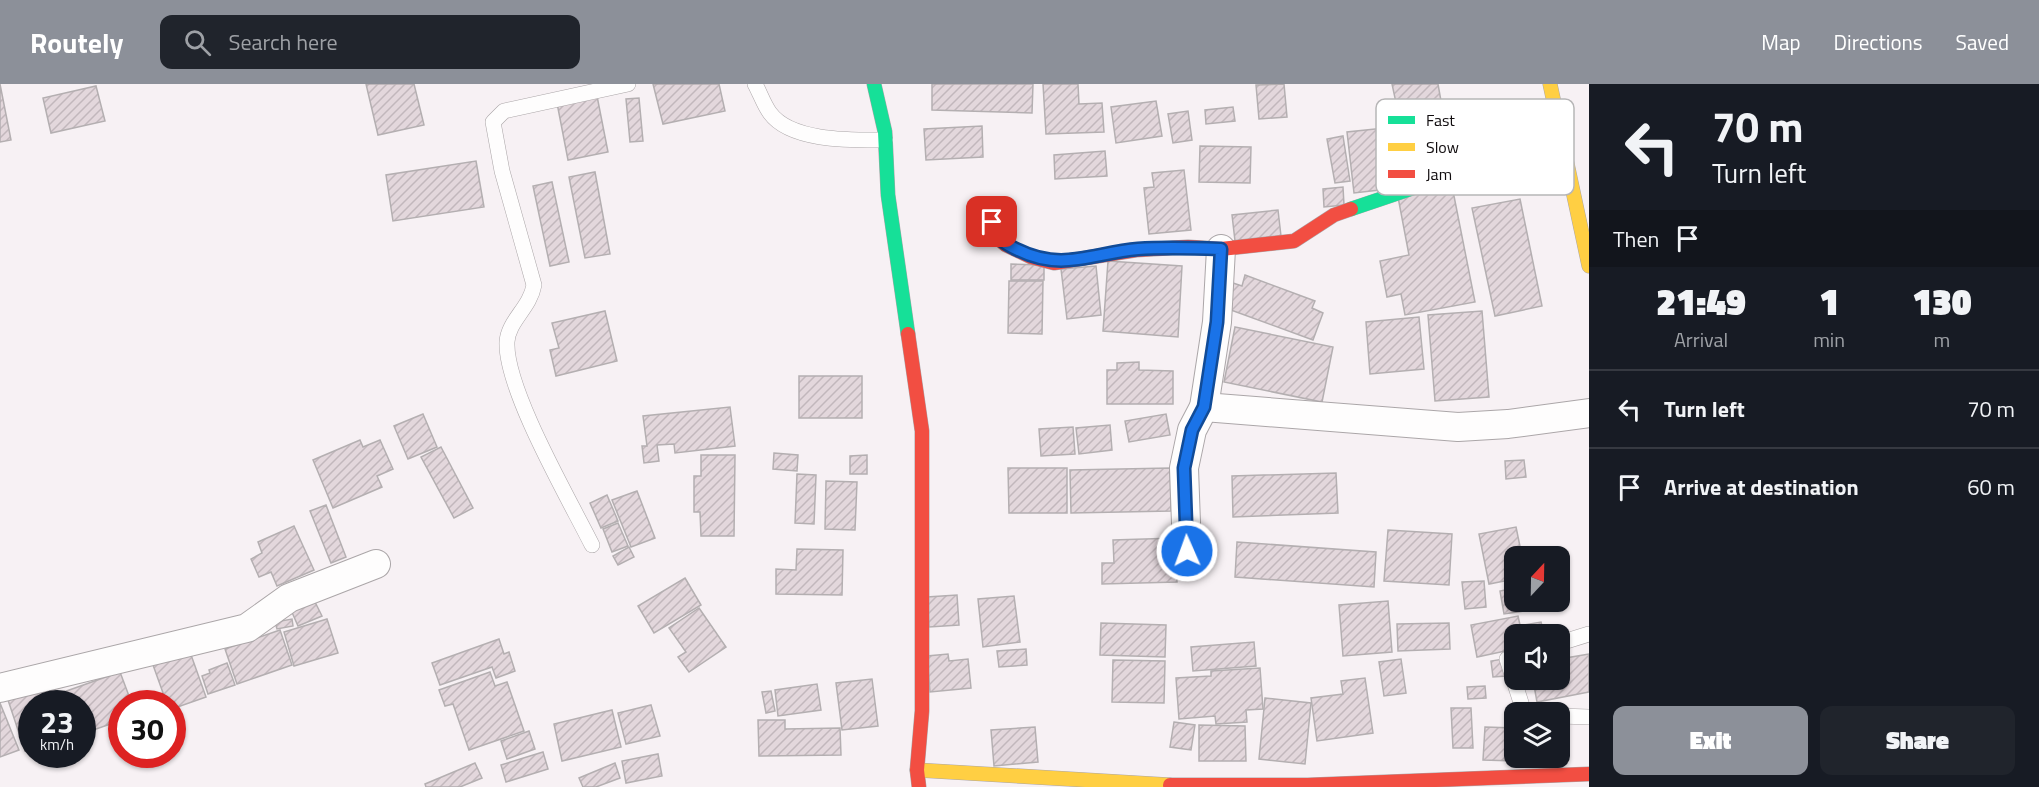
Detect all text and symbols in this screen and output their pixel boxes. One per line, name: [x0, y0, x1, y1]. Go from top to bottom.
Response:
search box: [160, 15, 580, 69]
text: Routely: [30, 21, 124, 64]
text: Search here: [229, 25, 338, 59]
icon: search: [181, 26, 214, 59]
text: Map: [1761, 26, 1801, 58]
text: Directions: [1834, 26, 1923, 58]
text: Saved: [1956, 26, 2009, 58]
text: 70 m: [1712, 94, 1804, 158]
legend: [1376, 99, 1574, 195]
text: Fast: [1426, 108, 1455, 132]
icon: left: [1613, 108, 1691, 186]
text: Slow: [1426, 135, 1459, 159]
text: Turn left: [1712, 152, 1806, 193]
text: Jam: [1426, 162, 1452, 186]
pin: [966, 196, 1017, 247]
icon: arrive: [975, 205, 1008, 238]
text: Then: [1613, 222, 1659, 256]
icon: arrive: [1671, 222, 1704, 255]
text: 21:49: [1656, 274, 1746, 329]
text: 1: [1819, 274, 1839, 329]
text: 130: [1912, 274, 1972, 329]
text: Arrival: [1674, 324, 1728, 355]
text: min: [1813, 324, 1845, 355]
text: m: [1934, 324, 1950, 355]
text: Turn left: [1664, 392, 1745, 426]
text: 70 m: [1967, 392, 2015, 426]
icon: left: [1613, 393, 1646, 426]
text: Arrive at destination: [1664, 470, 1859, 504]
text: 60 m: [1967, 470, 2015, 504]
icon: arrive: [1613, 471, 1646, 504]
position arrow: [1155, 519, 1219, 583]
north arrow: [1504, 546, 1570, 612]
map controls: [1504, 546, 1570, 768]
button: sound: [1504, 624, 1570, 690]
speed limit sign: 30: [108, 690, 186, 768]
text: 23: [40, 699, 74, 745]
button: layers: [1504, 702, 1570, 768]
button: Exit: [1613, 706, 1808, 775]
button: Share: [1820, 706, 2015, 775]
text: km/h: [40, 733, 74, 756]

